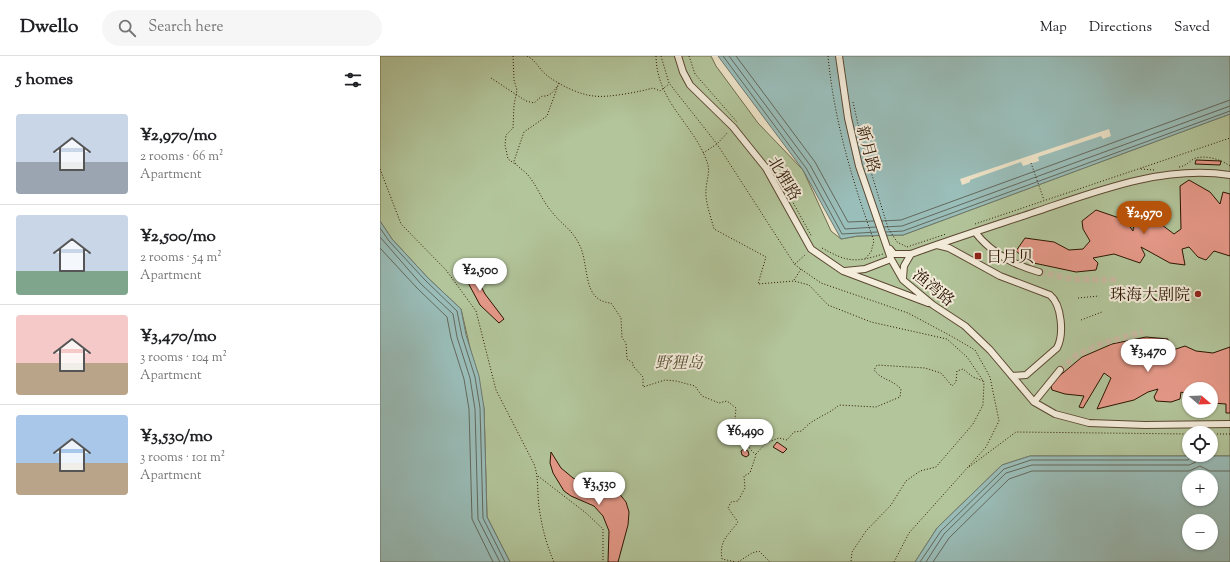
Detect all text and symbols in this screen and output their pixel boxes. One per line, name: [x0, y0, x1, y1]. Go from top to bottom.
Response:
search box: [102, 10, 382, 46]
text: Dwello: [20, 14, 78, 41]
icon: search: [116, 17, 138, 39]
text: Search here: [148, 17, 224, 38]
text: Map: [1040, 18, 1067, 38]
text: Directions: [1089, 18, 1152, 38]
text: Saved: [1174, 18, 1210, 38]
text: 5 homes: [16, 68, 73, 92]
icon: filters: [342, 69, 364, 91]
street label: 新月路: [849, 123, 884, 176]
text: ¥2,970/mo: [140, 124, 217, 148]
icon: home: [48, 130, 96, 178]
text: 2 rooms · 66 m²: [140, 148, 223, 166]
street label: 北狸路: [761, 153, 805, 206]
text: Apartment: [140, 166, 201, 184]
pin: ¥2,970: [1111, 201, 1177, 235]
text: ¥2,970: [1126, 205, 1162, 223]
text: ¥2,500/mo: [140, 225, 216, 249]
icon: home: [48, 231, 96, 279]
place label: 日月贝: [986, 247, 1034, 270]
text: 2 rooms · 54 m²: [140, 249, 222, 267]
marker: 日月贝: [973, 251, 983, 261]
pin: ¥2,500: [447, 258, 513, 292]
text: ¥2,500: [462, 262, 498, 280]
street label: 渔湾路: [907, 265, 958, 313]
text: Apartment: [140, 267, 201, 285]
place label: 珠海大剧院: [1110, 285, 1190, 308]
marker: 珠海大剧院: [1193, 289, 1203, 299]
text: ¥3,470/mo: [140, 325, 217, 349]
icon: home: [48, 331, 96, 379]
pin: ¥3,470: [1115, 339, 1181, 373]
text: ¥3,470: [1130, 343, 1166, 361]
text: 3 rooms · 104 m²: [140, 349, 227, 367]
park label: 野狸岛: [655, 353, 704, 376]
text: Apartment: [140, 367, 201, 385]
north arrow: [1182, 382, 1218, 418]
map controls: [1182, 382, 1218, 550]
pin: ¥6,490: [712, 419, 778, 453]
text: ¥6,490: [726, 423, 764, 441]
text: ¥3,530/mo: [140, 425, 213, 449]
button: locate: [1182, 426, 1218, 462]
icon: home: [48, 431, 96, 479]
text: 3 rooms · 101 m²: [140, 449, 225, 467]
text: Apartment: [140, 467, 201, 485]
button: +: [1182, 470, 1218, 506]
pin: ¥3,530: [566, 472, 632, 506]
text: ¥3,530: [582, 476, 616, 494]
button: −: [1182, 514, 1218, 550]

